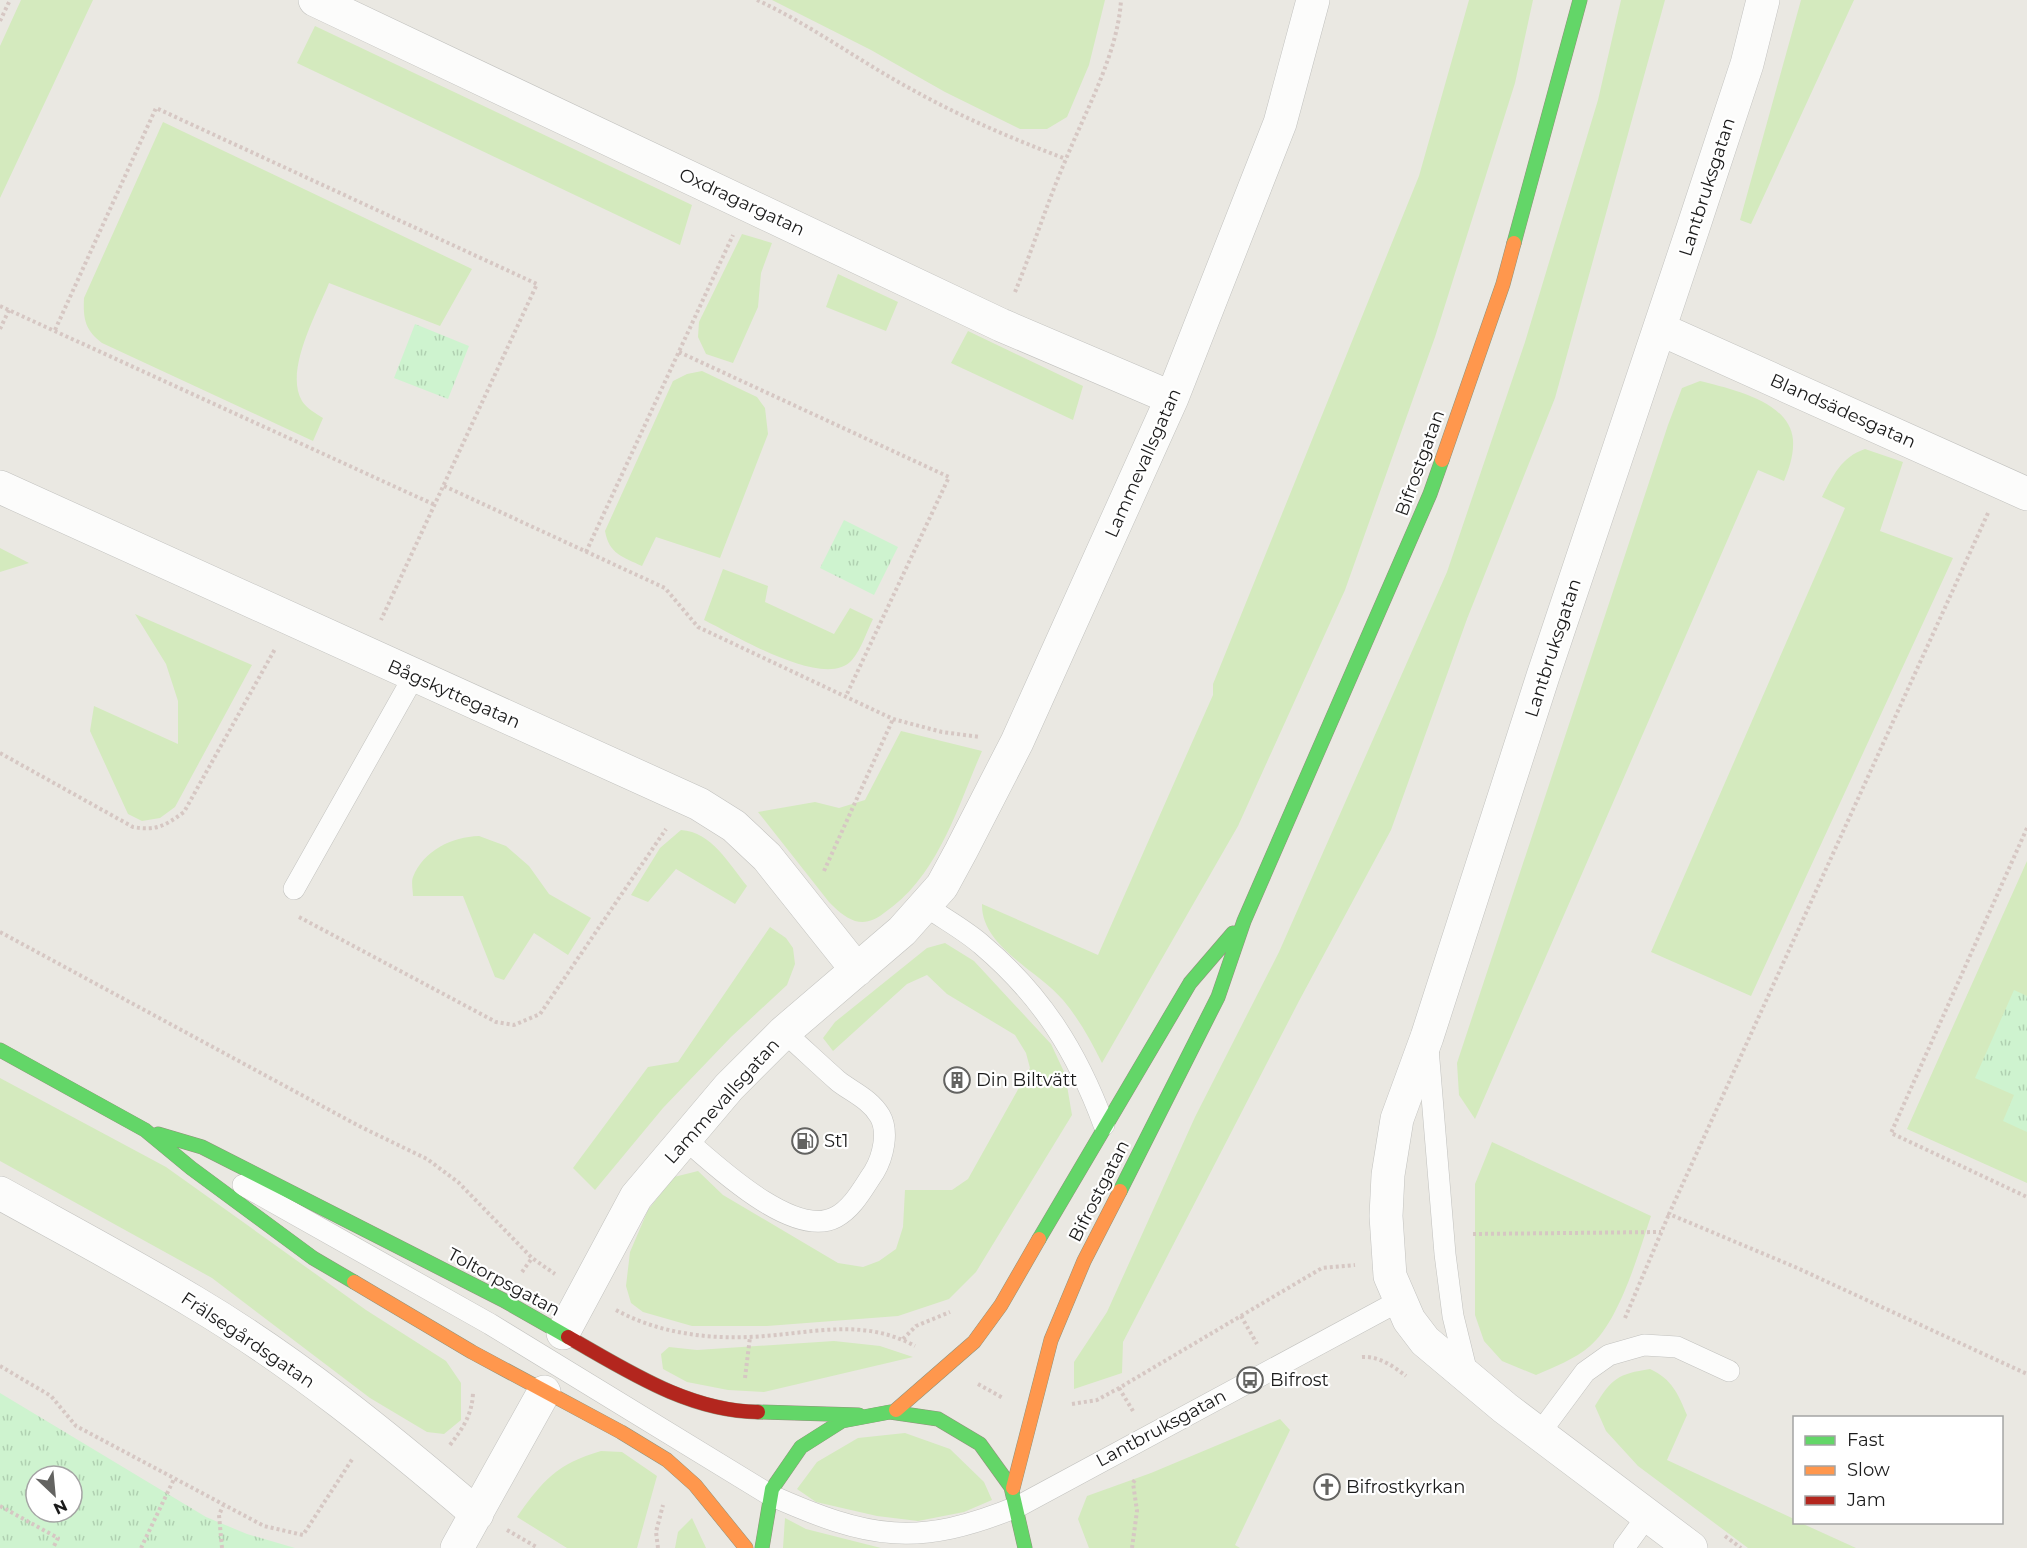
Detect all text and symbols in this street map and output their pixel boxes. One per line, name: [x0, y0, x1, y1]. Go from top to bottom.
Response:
street label: Lantbruksgatan: [1674, 115, 1740, 259]
street label: Oxdragargatan: [676, 163, 808, 241]
street label: Blandsädesgatan: [1767, 369, 1919, 453]
street label: Lammevallsgatan: [1100, 385, 1186, 541]
street label: Bifrostgatan: [1391, 407, 1449, 519]
street label: Lantbruksgatan: [1520, 576, 1586, 720]
street label: Bågskyttegatan: [384, 655, 524, 733]
street label: Lammevallsgatan: [660, 1034, 784, 1168]
building icon: Din Biltvätt: [942, 1065, 972, 1095]
place label: Din Biltvätt: [976, 1069, 1077, 1091]
fuel station icon: St1: [790, 1126, 820, 1156]
place label: St1: [824, 1130, 849, 1152]
street label: Bifrostgatan: [1064, 1136, 1134, 1246]
street label: Toltorpsgatan: [444, 1243, 564, 1321]
street label: Frälsegårdsgatan: [177, 1287, 319, 1393]
bus stop icon: Bifrost: [1235, 1365, 1265, 1395]
place label: Bifrost: [1270, 1369, 1329, 1391]
street label: Lantbruksgatan: [1092, 1384, 1230, 1472]
legend: [1793, 1416, 2003, 1524]
text: Fast: [1847, 1429, 1885, 1451]
text: Slow: [1847, 1459, 1890, 1481]
north arrow: [24, 1464, 84, 1524]
church icon: Bifrostkyrkan: [1312, 1472, 1342, 1502]
place label: Bifrostkyrkan: [1346, 1476, 1465, 1498]
text: Jam: [1846, 1489, 1886, 1511]
text: N: [50, 1496, 70, 1518]

